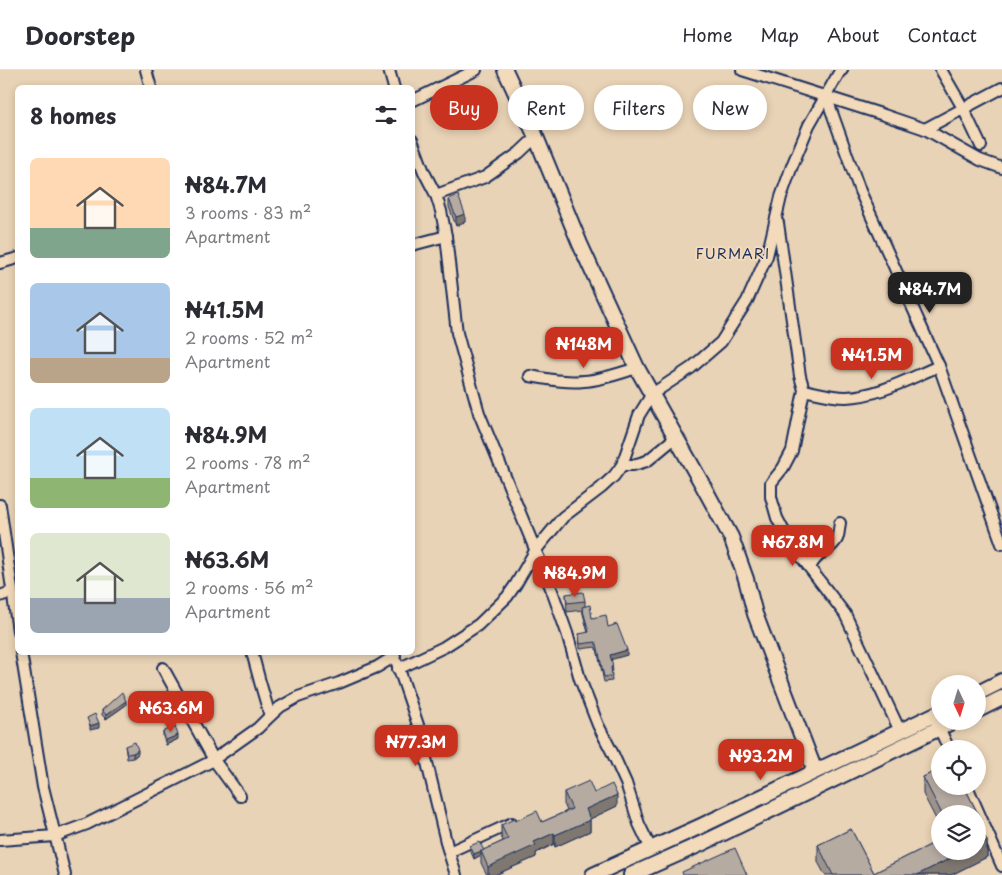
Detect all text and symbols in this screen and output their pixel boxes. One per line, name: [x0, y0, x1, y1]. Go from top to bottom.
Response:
text: Doorstep: [25, 17, 135, 53]
text: Home: [682, 21, 732, 48]
text: Map: [760, 21, 799, 48]
text: About: [827, 21, 879, 48]
text: Contact: [907, 21, 977, 48]
chip: Buy: [430, 85, 498, 130]
chip: Rent: [508, 85, 584, 130]
chip: Filters: [594, 85, 683, 130]
chip: New: [693, 85, 767, 130]
text: 8 homes: [30, 99, 116, 131]
icon: filters: [372, 101, 400, 129]
text: ₦84.7M: [185, 168, 267, 200]
icon: home: [70, 178, 130, 238]
text: 3 rooms · 83 m²: [185, 200, 311, 224]
text: Apartment: [185, 224, 270, 248]
district label: FURMARI: [696, 243, 770, 264]
pin: ₦84.7M: [889, 272, 971, 314]
text: ₦84.7M: [899, 276, 961, 300]
text: ₦41.5M: [185, 293, 264, 325]
icon: home: [70, 303, 130, 363]
text: 2 rooms · 52 m²: [185, 325, 313, 349]
pin: ₦148M: [549, 326, 619, 369]
text: ₦148M: [556, 331, 612, 355]
pin: ₦41.5M: [831, 338, 913, 380]
text: ₦41.5M: [842, 342, 902, 366]
text: Apartment: [185, 349, 270, 373]
text: ₦84.9M: [185, 418, 267, 450]
icon: home: [70, 428, 130, 488]
text: 2 rooms · 78 m²: [185, 450, 311, 474]
text: Apartment: [185, 474, 270, 498]
pin: ₦67.8M: [752, 524, 834, 567]
text: ₦67.8M: [762, 529, 824, 553]
text: ₦63.6M: [185, 543, 269, 575]
icon: home: [70, 553, 130, 613]
pin: ₦84.9M: [534, 556, 616, 598]
text: ₦84.9M: [544, 560, 606, 584]
text: 2 rooms · 56 m²: [185, 575, 314, 599]
text: Apartment: [185, 599, 270, 623]
north arrow: [931, 675, 986, 730]
map controls: [931, 675, 986, 860]
pin: ₦63.6M: [130, 690, 212, 733]
text: ₦63.6M: [139, 695, 203, 719]
pin: ₦77.3M: [375, 724, 457, 767]
text: ₦77.3M: [386, 729, 446, 753]
pin: ₦93.2M: [720, 738, 802, 781]
button: locate: [931, 740, 986, 795]
text: ₦93.2M: [729, 743, 793, 767]
button: layers: [931, 805, 986, 860]

